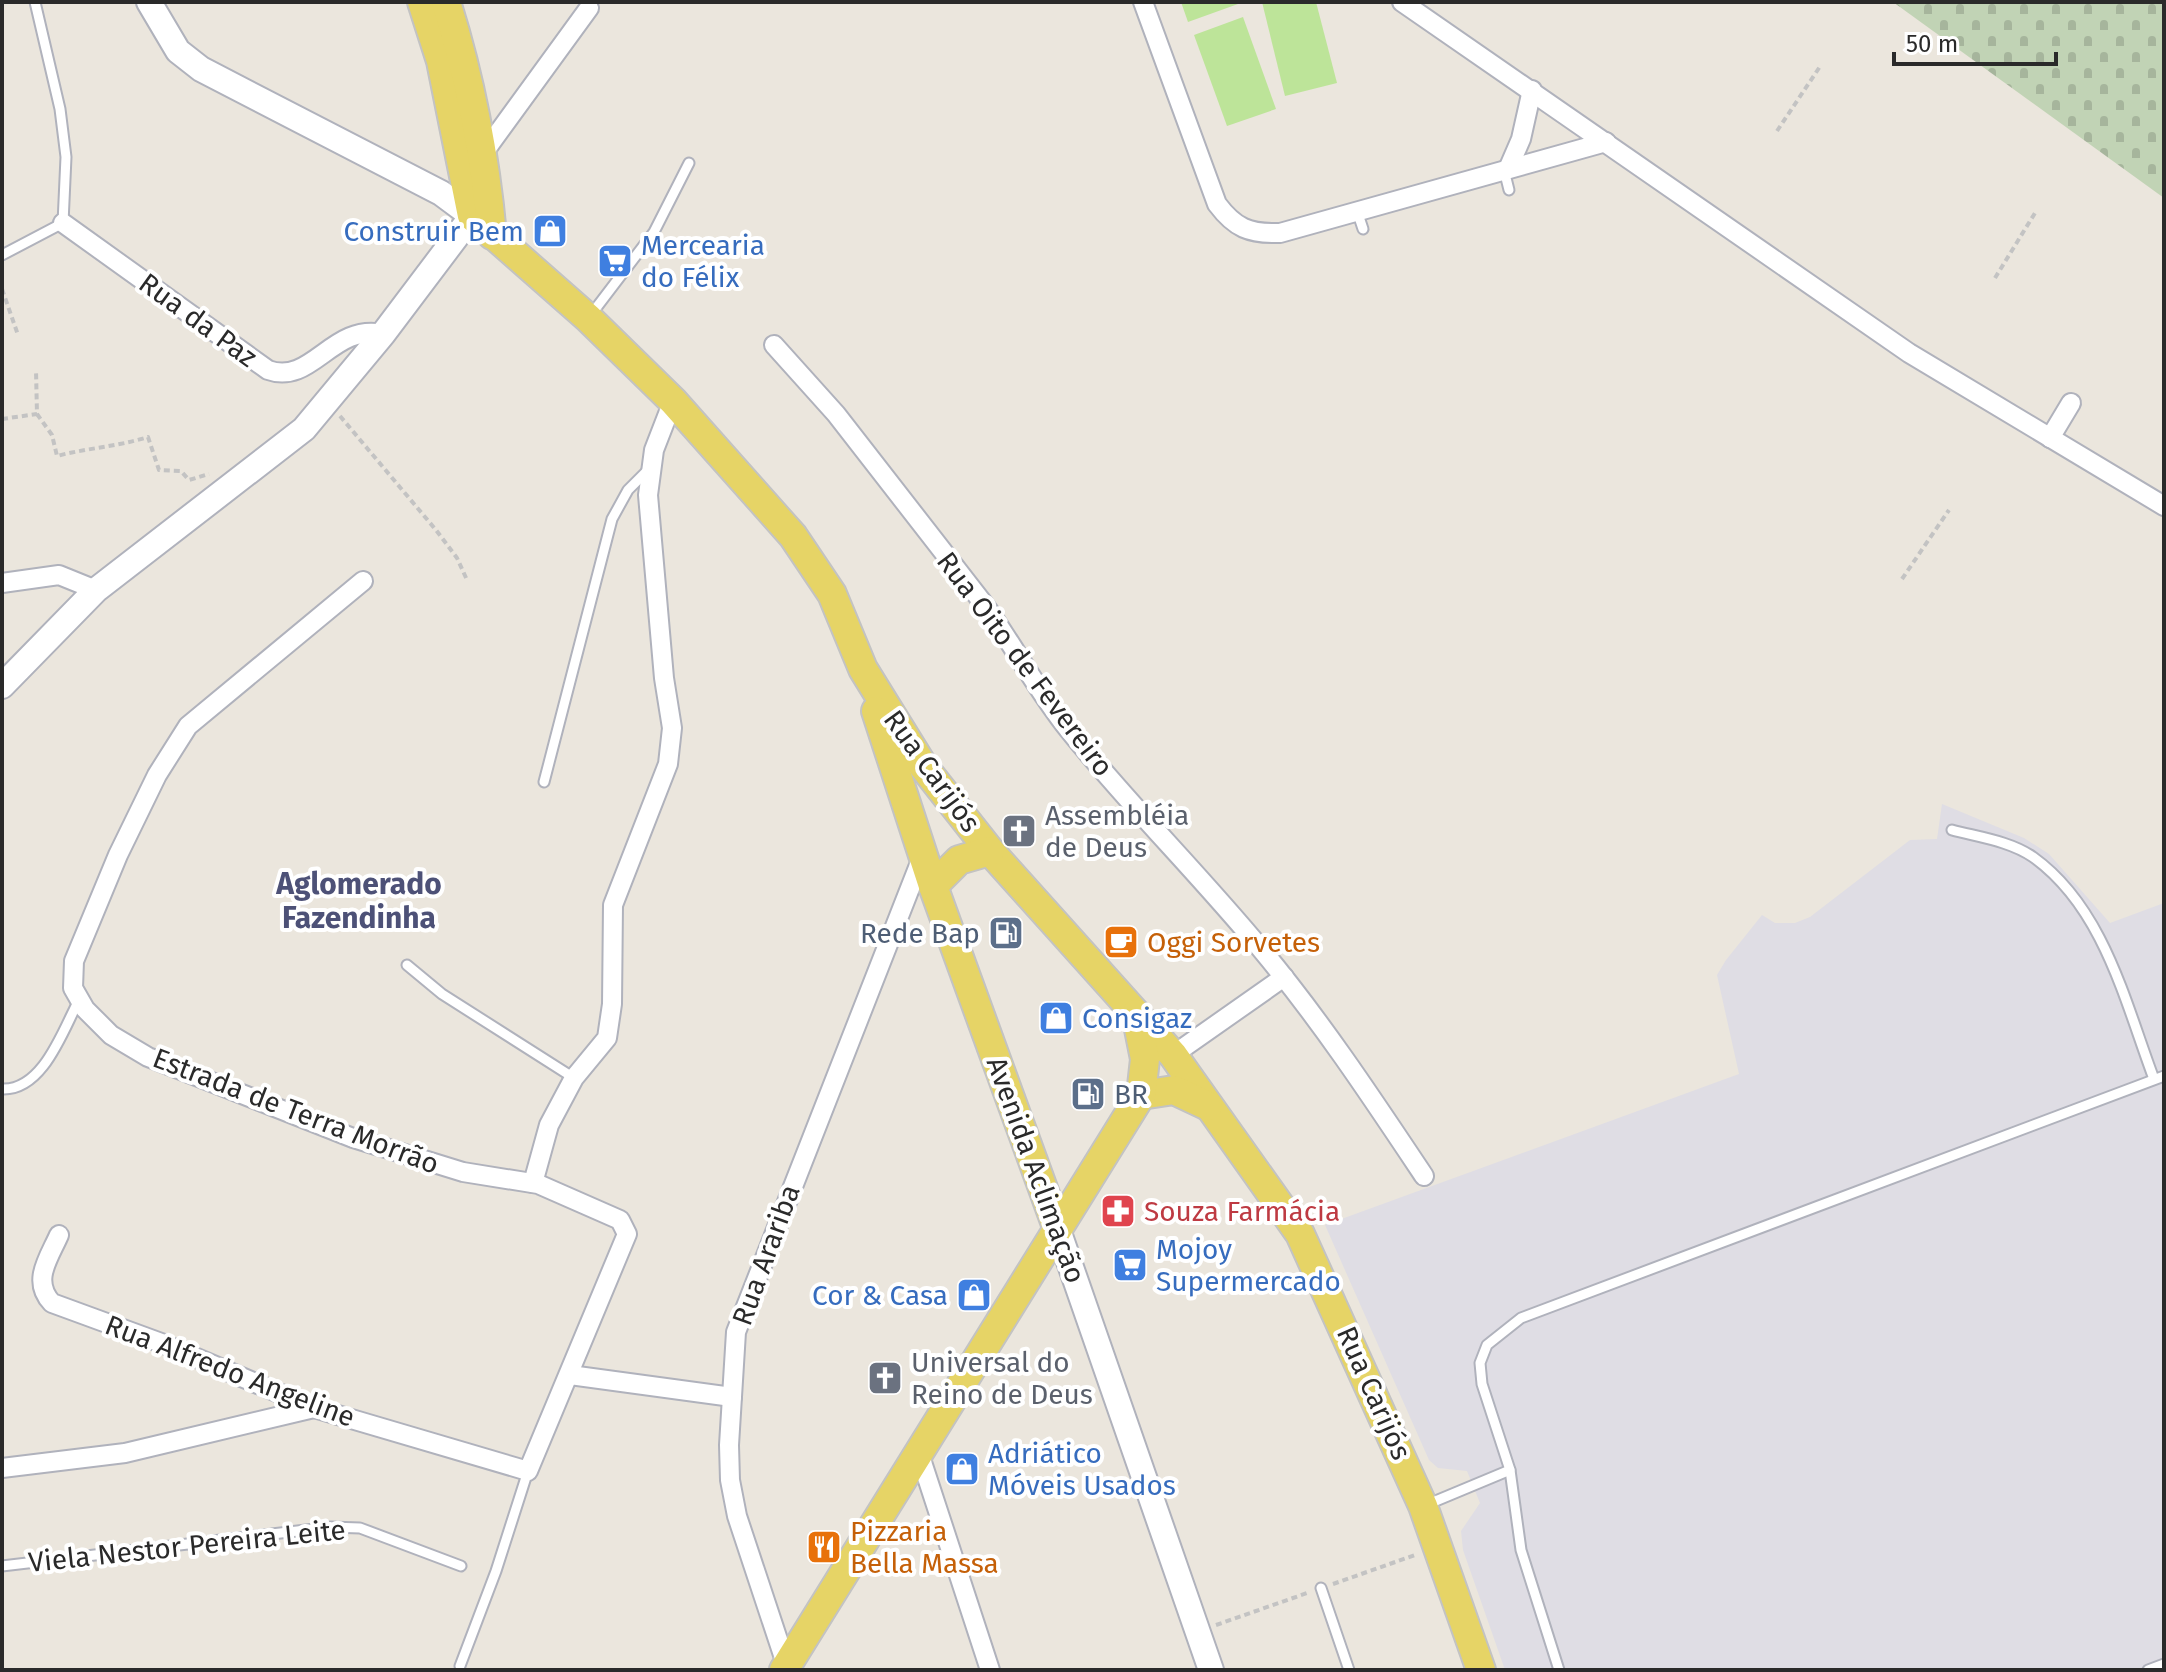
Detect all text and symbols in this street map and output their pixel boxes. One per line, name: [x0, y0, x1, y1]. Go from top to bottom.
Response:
scale bar: [1894, 16, 2056, 66]
text: 50 m: [1906, 30, 1958, 58]
shop icon: Construir Bem: [531, 212, 569, 250]
place label: Construir Bem: [343, 215, 524, 248]
place label: Mercearia do Félix: [641, 229, 765, 294]
supermarket icon: Mercearia do Félix: [596, 242, 634, 280]
street label: Rua da Paz: [133, 266, 263, 374]
street label: Rua Oito de Fevereiro: [930, 545, 1120, 783]
street label: Rua Carijós: [877, 704, 987, 838]
place label: Assembléia de Deus: [1045, 799, 1189, 864]
church icon: Assembléia de Deus: [1000, 812, 1038, 850]
district label: Aglomerado Fazendinha: [275, 866, 442, 936]
fuel station icon: Rede Bap: [987, 914, 1025, 952]
place label: Rede Bap: [860, 917, 980, 950]
cafe icon: Oggi Sorvetes: [1102, 923, 1140, 961]
place label: Oggi Sorvetes: [1147, 926, 1320, 959]
shop icon: Consigaz: [1037, 999, 1075, 1037]
place label: Consigaz: [1082, 1002, 1192, 1035]
street label: Estrada de Terra Morrão: [148, 1041, 444, 1181]
street label: Avenida Aclimação: [980, 1052, 1092, 1288]
fuel station icon: BR: [1069, 1075, 1107, 1113]
place label: BR: [1114, 1078, 1148, 1111]
street label: Rua Arariba: [725, 1180, 807, 1330]
pharmacy icon: Souza Farmácia: [1099, 1192, 1137, 1230]
place label: Souza Farmácia: [1144, 1195, 1340, 1228]
place label: Mojoy Supermercado: [1156, 1233, 1341, 1298]
supermarket icon: Mojoy Supermercado: [1111, 1246, 1149, 1284]
shop icon: Cor & Casa: [955, 1276, 993, 1314]
place label: Cor & Casa: [812, 1279, 948, 1312]
street label: Rua Alfredo Angeline: [100, 1308, 360, 1434]
street label: Rua Carijós: [1330, 1321, 1418, 1465]
place label: Universal do Reino de Deus: [911, 1346, 1093, 1411]
church icon: Universal do Reino de Deus: [866, 1359, 904, 1397]
place label: Adriático Móveis Usados: [988, 1437, 1176, 1502]
shop icon: Adriático Móveis Usados: [943, 1450, 981, 1488]
street label: Viela Nestor Pereira Leite: [27, 1513, 347, 1579]
place label: Pizzaria Bella Massa: [850, 1515, 999, 1580]
restaurant icon: Pizzaria Bella Massa: [805, 1528, 843, 1566]

